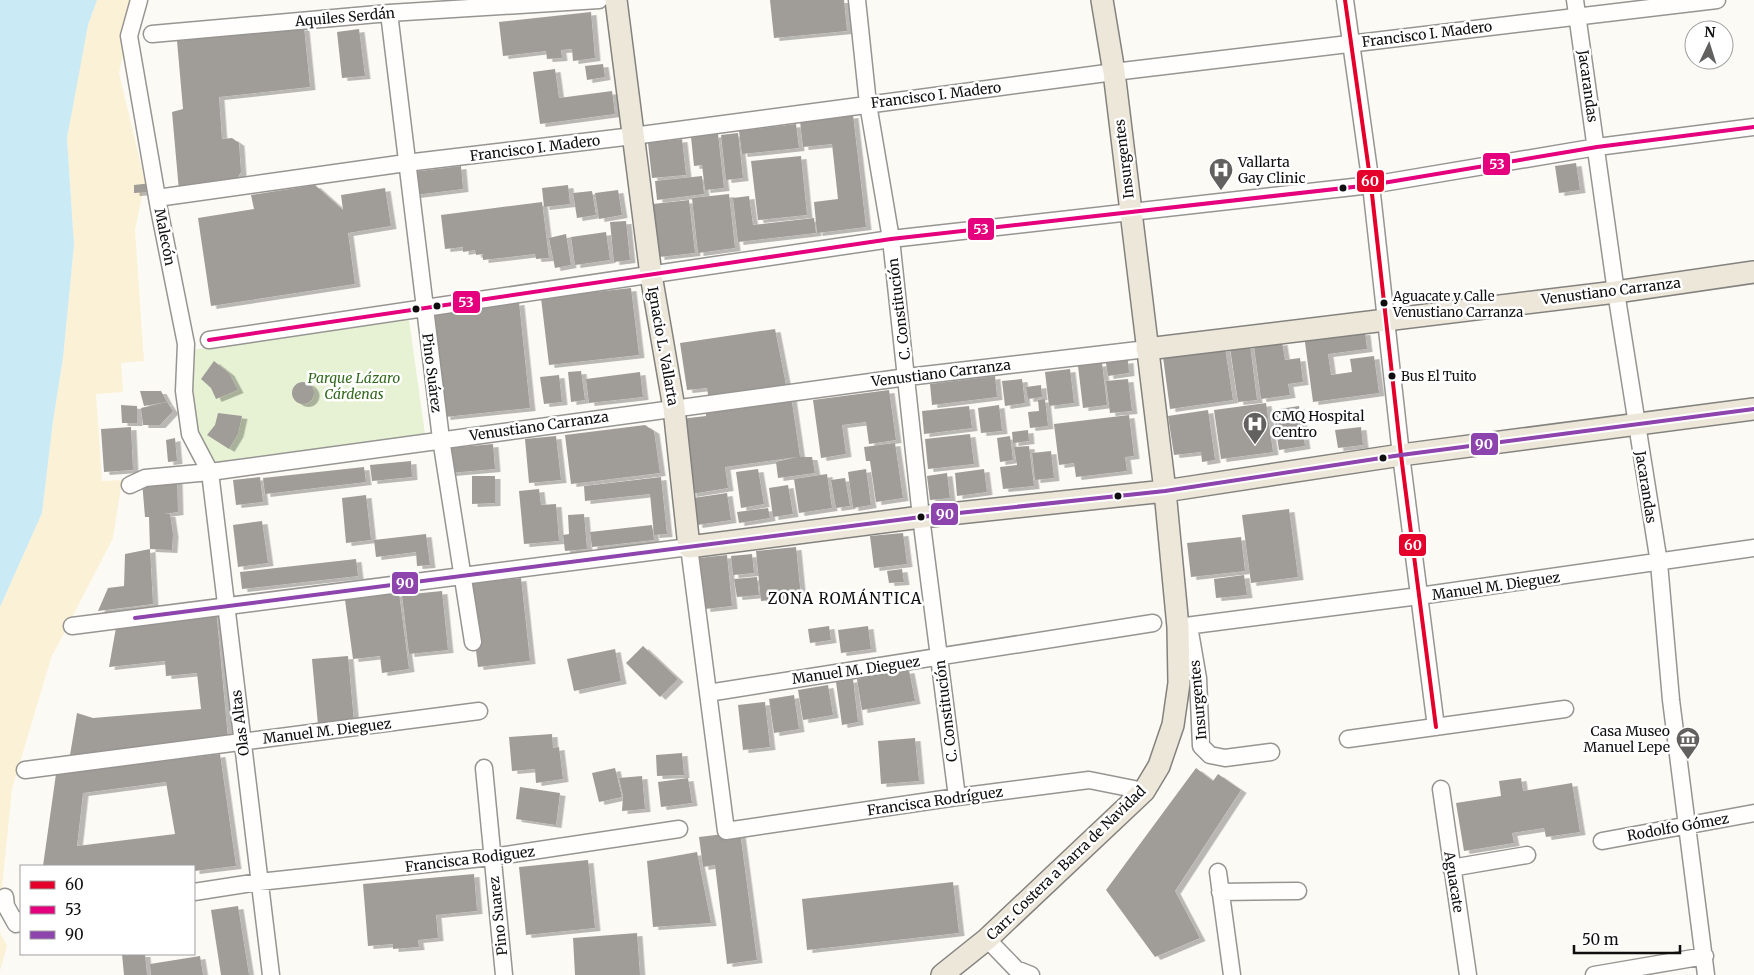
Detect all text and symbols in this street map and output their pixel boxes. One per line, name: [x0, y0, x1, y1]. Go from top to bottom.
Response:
street label: Aquiles Serdán: [293, 4, 396, 30]
street label: Francisco I. Madero: [1361, 17, 1493, 51]
north arrow: [1684, 20, 1734, 70]
text: N: [1704, 23, 1716, 41]
street label: Jacarandas: [1574, 48, 1602, 123]
street label: Francisco I. Madero: [870, 78, 1002, 112]
street label: Insurgentes: [1110, 118, 1138, 200]
street label: Francisco I. Madero: [469, 131, 601, 165]
line badge: 53: [1482, 152, 1511, 176]
place label: Vallarta Gay Clinic: [1237, 153, 1306, 187]
text: 53: [1489, 155, 1505, 173]
hospital icon: Vallarta Gay Clinic: [1208, 157, 1234, 191]
line badge: 60: [1356, 169, 1385, 193]
text: 60: [1361, 172, 1379, 190]
unlabelled marker: [1338, 183, 1348, 193]
street label: Malecón: [151, 207, 179, 267]
line badge: 53: [967, 217, 995, 241]
text: 53: [973, 220, 989, 238]
street label: C. Constitución: [884, 257, 914, 361]
street label: Venustiano Carranza: [1539, 273, 1682, 309]
street label: Ignacio L. Vallarta: [644, 285, 682, 407]
place label: Aguacate y Calle Venustiano Carranza: [1392, 288, 1523, 321]
line badge: 53: [452, 290, 481, 314]
text: 53: [458, 293, 474, 311]
marker: Aguacate y Calle Venustiano Carranza: [1379, 298, 1389, 308]
unlabelled marker: [432, 301, 442, 311]
unlabelled marker: [411, 304, 421, 314]
street label: Pino Suárez: [418, 332, 446, 414]
street label: Venustiano Carranza: [869, 355, 1012, 391]
place label: Bus El Tuito: [1401, 368, 1477, 385]
park label: Parque Lázaro Cárdenas: [308, 369, 400, 403]
marker: Bus El Tuito: [1387, 371, 1397, 381]
street label: Venustiano Carranza: [467, 407, 610, 445]
place label: CMQ Hospital Centro: [1272, 407, 1365, 441]
hospital icon: CMQ Hospital Centro: [1242, 411, 1268, 445]
line badge: 90: [1470, 432, 1499, 456]
text: 90: [1475, 435, 1493, 453]
street label: Jacarandas: [1631, 449, 1661, 524]
unlabelled marker: [1378, 453, 1388, 463]
unlabelled marker: [1113, 491, 1123, 501]
line badge: 90: [930, 502, 959, 526]
text: 90: [936, 505, 954, 523]
unlabelled marker: [916, 512, 926, 522]
line badge: 60: [1398, 533, 1427, 557]
text: 60: [1404, 536, 1422, 554]
street label: Manuel M. Dieguez: [1431, 568, 1562, 604]
line badge: 90: [391, 571, 419, 595]
text: 90: [396, 574, 414, 592]
district label: ZONA ROMÁNTICA: [768, 588, 922, 608]
street label: Manuel M. Dieguez: [791, 652, 922, 688]
street label: C. Constitución: [931, 659, 961, 763]
street label: Insurgentes: [1186, 659, 1210, 741]
street label: Olas Altas: [227, 689, 253, 757]
street label: Manuel M. Dieguez: [262, 714, 393, 748]
place label: Casa Museo Manuel Lepe: [1584, 722, 1670, 756]
museum icon: Casa Museo Manuel Lepe: [1675, 726, 1701, 760]
street label: Carr. Costera a Barra de Navidad: [983, 782, 1150, 944]
street label: Francisca Rodríguez: [866, 783, 1004, 819]
street label: Rodolfo Gómez: [1626, 809, 1731, 845]
street label: Francisca Rodiguez: [404, 842, 536, 876]
street label: Aguacate: [1440, 849, 1468, 914]
legend: [20, 865, 195, 955]
text: 60: [65, 875, 84, 894]
street label: Pino Suarez: [485, 875, 511, 957]
text: 53: [65, 900, 82, 919]
scale bar: [1574, 922, 1680, 954]
text: 90: [65, 925, 84, 944]
text: 50 m: [1582, 930, 1619, 949]

